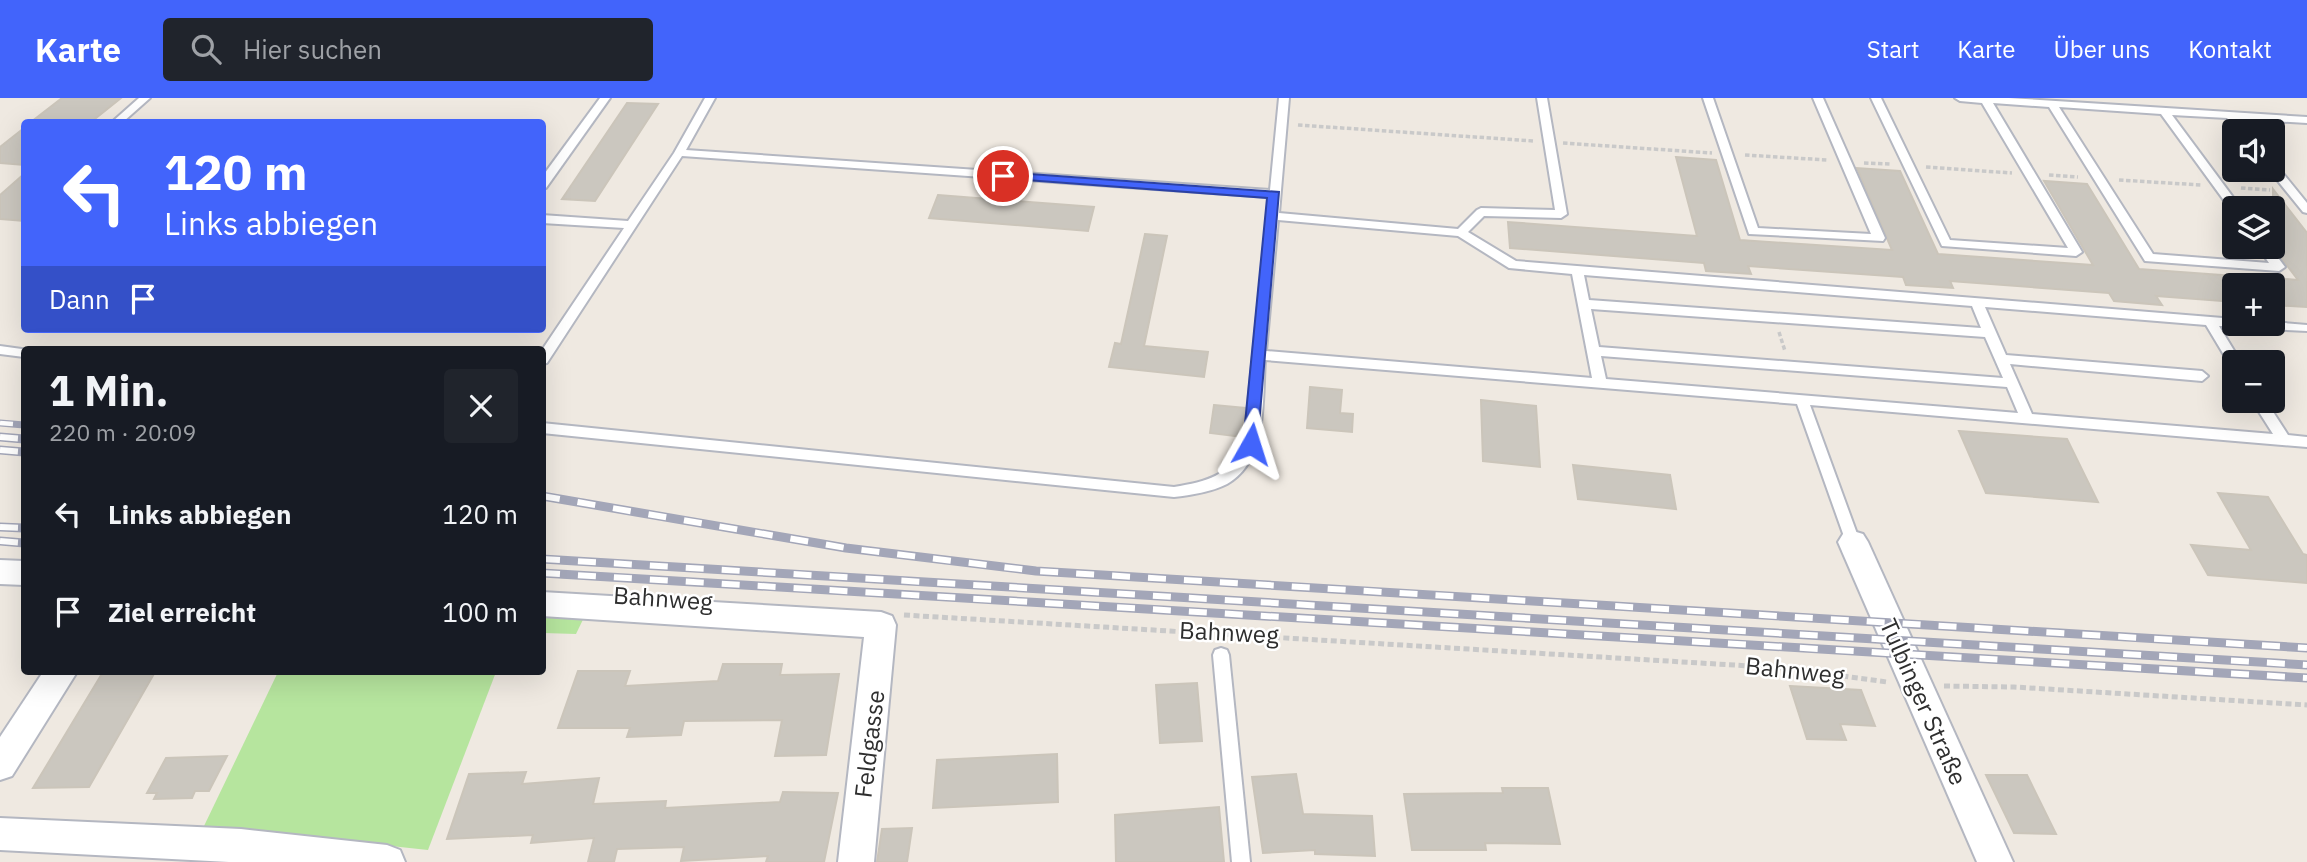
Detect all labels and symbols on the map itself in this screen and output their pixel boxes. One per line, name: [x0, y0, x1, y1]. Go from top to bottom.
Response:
pin: [973, 146, 1033, 206]
position arrow: [1214, 407, 1288, 481]
street label: Bahnweg: [612, 579, 714, 617]
street label: Bahnweg: [1178, 613, 1280, 651]
street label: Tulbinger Straße: [1873, 613, 1975, 790]
street label: Bahnweg: [1744, 649, 1847, 691]
street label: Feldgasse: [847, 688, 891, 800]

